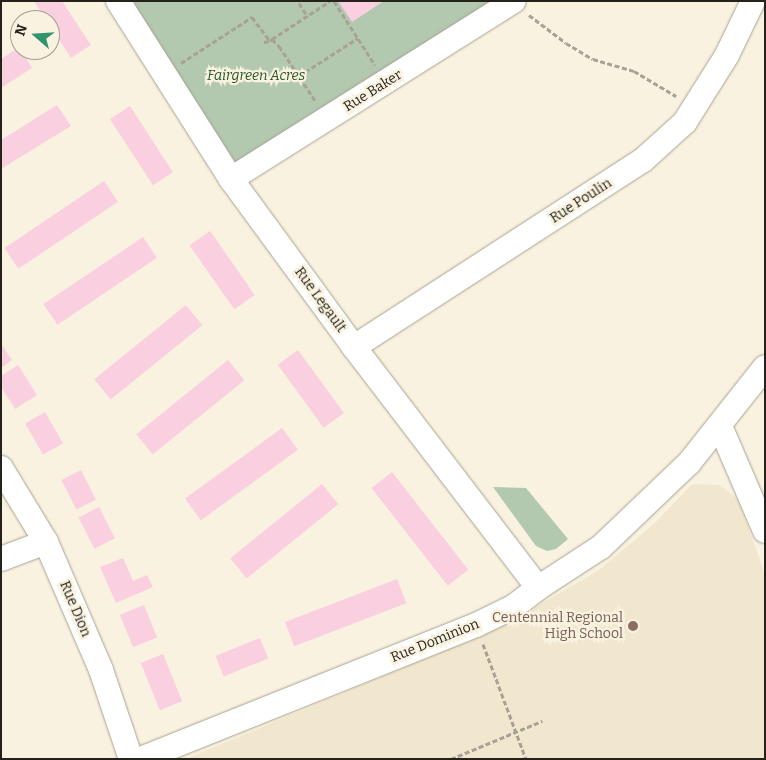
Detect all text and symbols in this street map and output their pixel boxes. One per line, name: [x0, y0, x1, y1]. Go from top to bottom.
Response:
north arrow: [10, 10, 60, 60]
text: N: [11, 22, 31, 38]
street label: Rue Baker: [341, 66, 405, 116]
park label: Fairgreen Acres: [207, 68, 305, 84]
street label: Rue Poulin: [547, 175, 615, 227]
street label: Rue Legault: [291, 264, 349, 336]
street label: Rue Dion: [56, 579, 94, 639]
place label: Centennial Regional High School: [492, 610, 623, 642]
street label: Rue Dominion: [388, 616, 482, 666]
marker: Centennial Regional High School: [627, 620, 639, 632]

